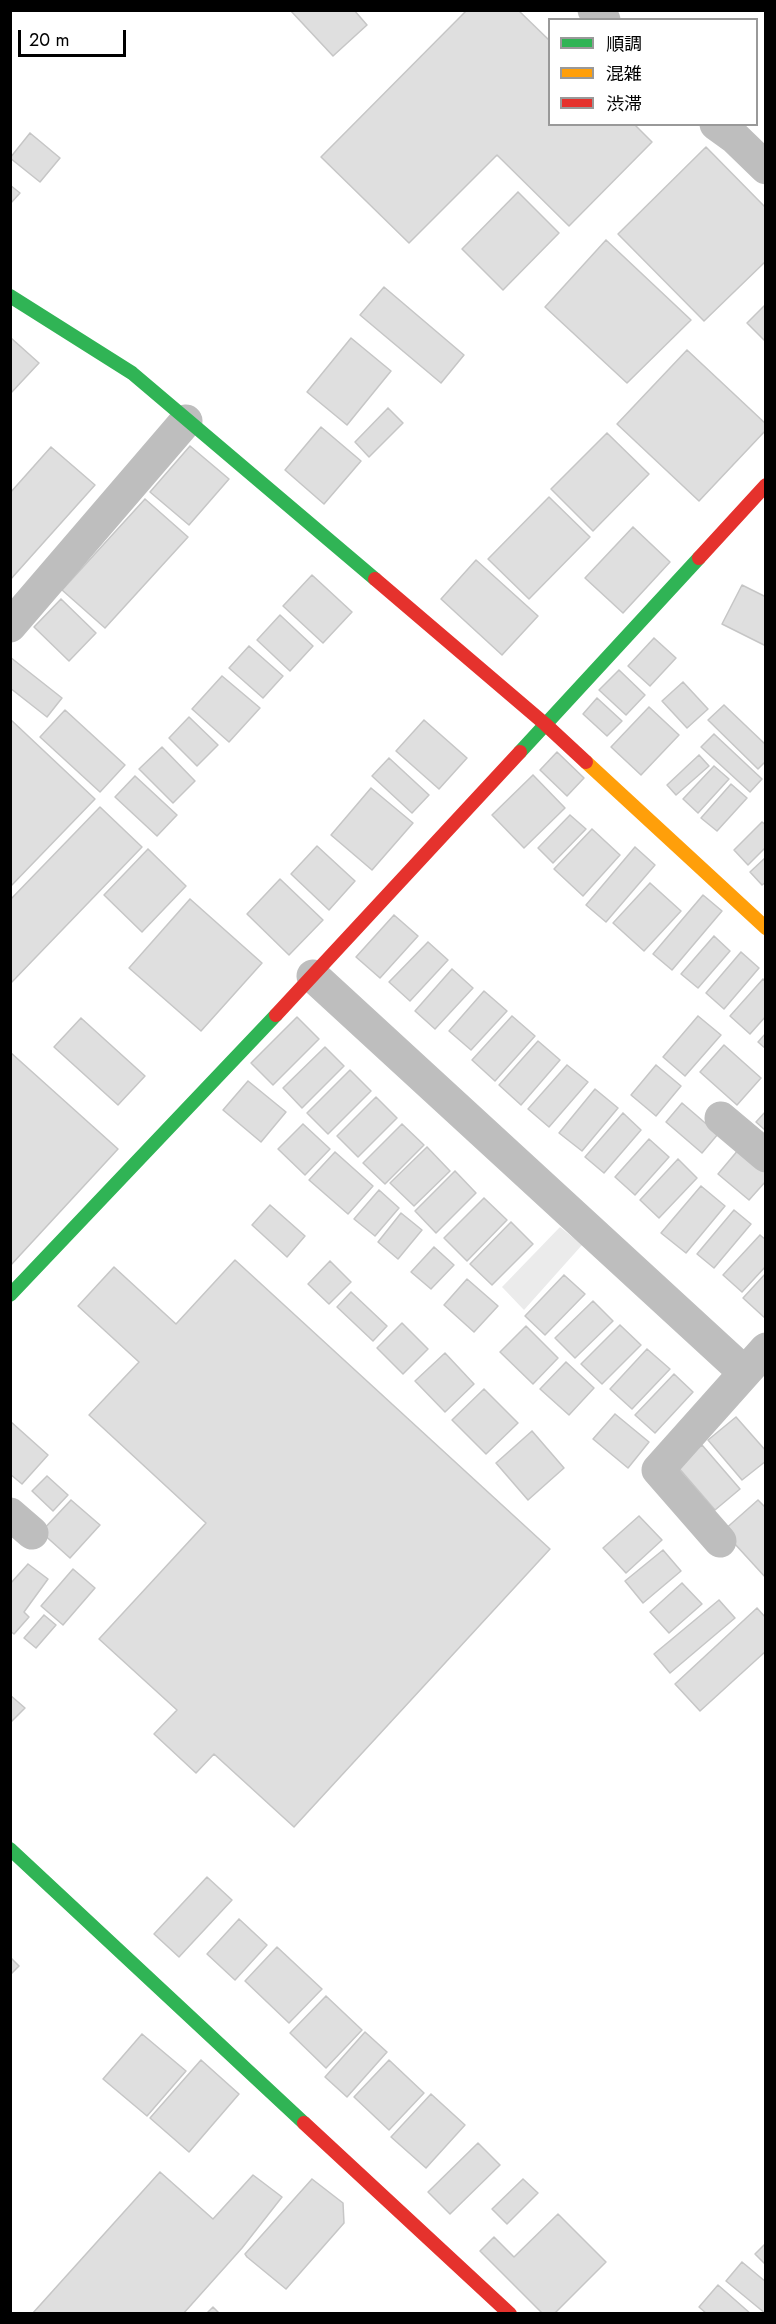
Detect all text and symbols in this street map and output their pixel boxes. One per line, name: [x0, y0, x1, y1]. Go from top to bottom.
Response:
scale bar: [21, 18, 129, 56]
legend: [548, 18, 758, 126]
text: 20 m: [29, 27, 69, 53]
text: 順調: [606, 31, 642, 57]
text: 混雑: [606, 61, 642, 87]
text: 渋滞: [606, 91, 642, 117]

